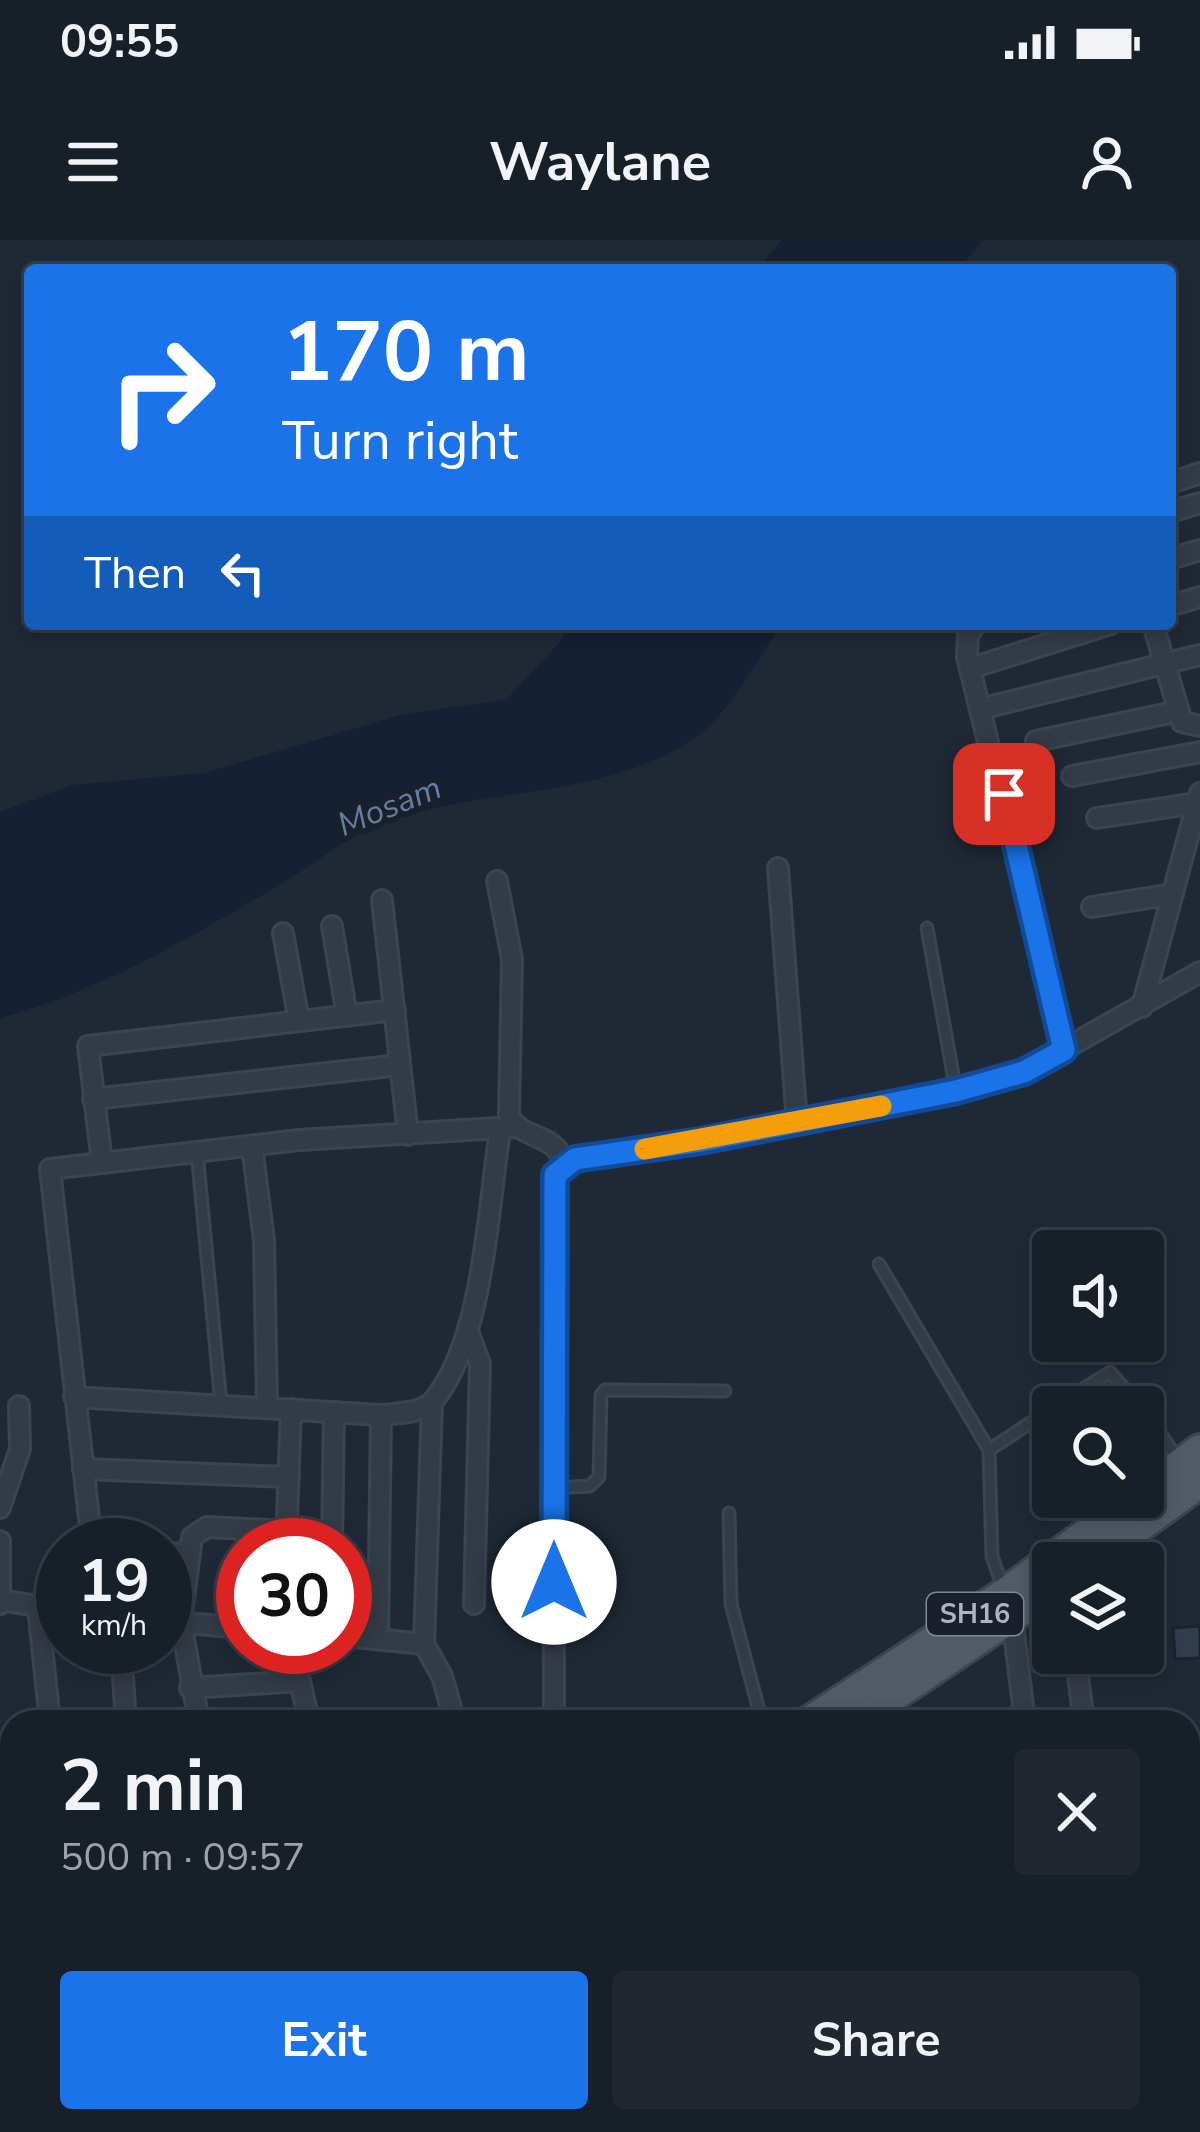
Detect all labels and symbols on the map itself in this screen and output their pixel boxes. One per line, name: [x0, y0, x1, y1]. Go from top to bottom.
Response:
pin: [953, 743, 1055, 845]
water label: Mosam: [331, 765, 448, 848]
speed limit sign: 30: [216, 1518, 372, 1674]
position arrow: [491, 1519, 617, 1645]
road number: SH16: [927, 1593, 1023, 1635]

